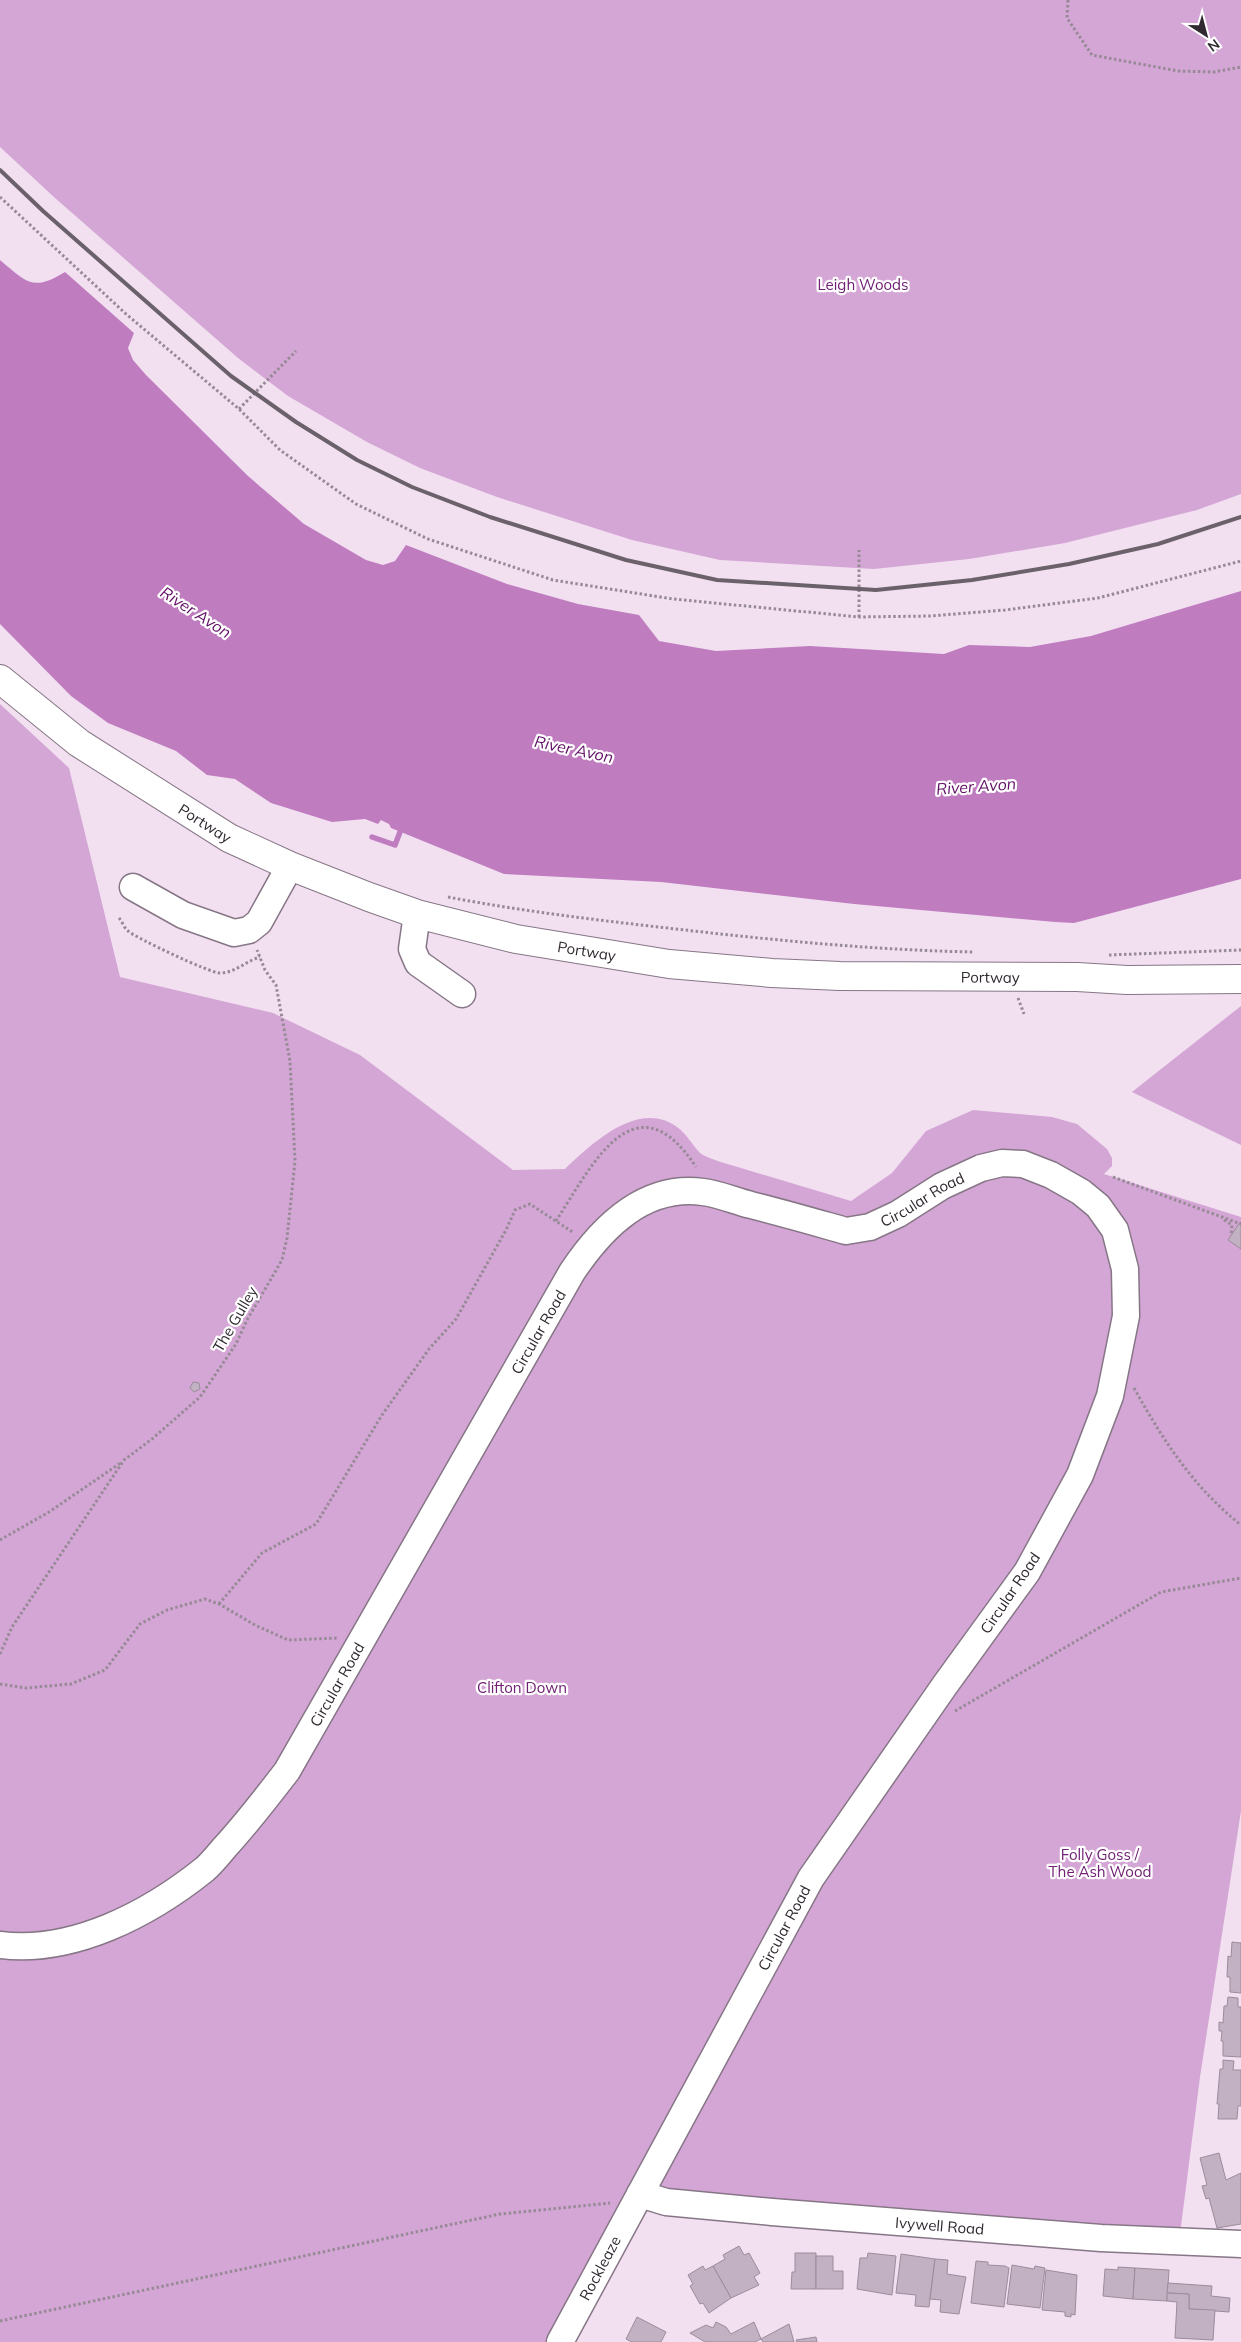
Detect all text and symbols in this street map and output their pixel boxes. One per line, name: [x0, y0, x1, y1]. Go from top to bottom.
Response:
north arrow: [1181, 10, 1231, 60]
text: N: [1204, 35, 1223, 56]
park label: Leigh Woods: [818, 275, 908, 294]
water label: River Avon: [157, 582, 235, 642]
water label: River Avon: [533, 731, 615, 767]
water label: River Avon: [935, 773, 1017, 799]
street label: Portway: [175, 799, 235, 847]
street label: Portway: [556, 936, 618, 965]
street label: Portway: [961, 967, 1020, 986]
street label: Circular Road: [877, 1168, 967, 1230]
street label: The Gulley: [209, 1283, 261, 1355]
street label: Circular Road: [506, 1286, 569, 1377]
street label: Circular Road: [976, 1549, 1044, 1637]
street label: Circular Road: [305, 1639, 368, 1730]
park label: Clifton Down: [477, 1678, 567, 1697]
park label: Folly Goss / The Ash Wood: [1049, 1845, 1151, 1881]
street label: Circular Road: [754, 1882, 814, 1974]
street label: Ivywell Road: [895, 2212, 985, 2238]
street label: Rockleaze: [575, 2232, 625, 2304]

